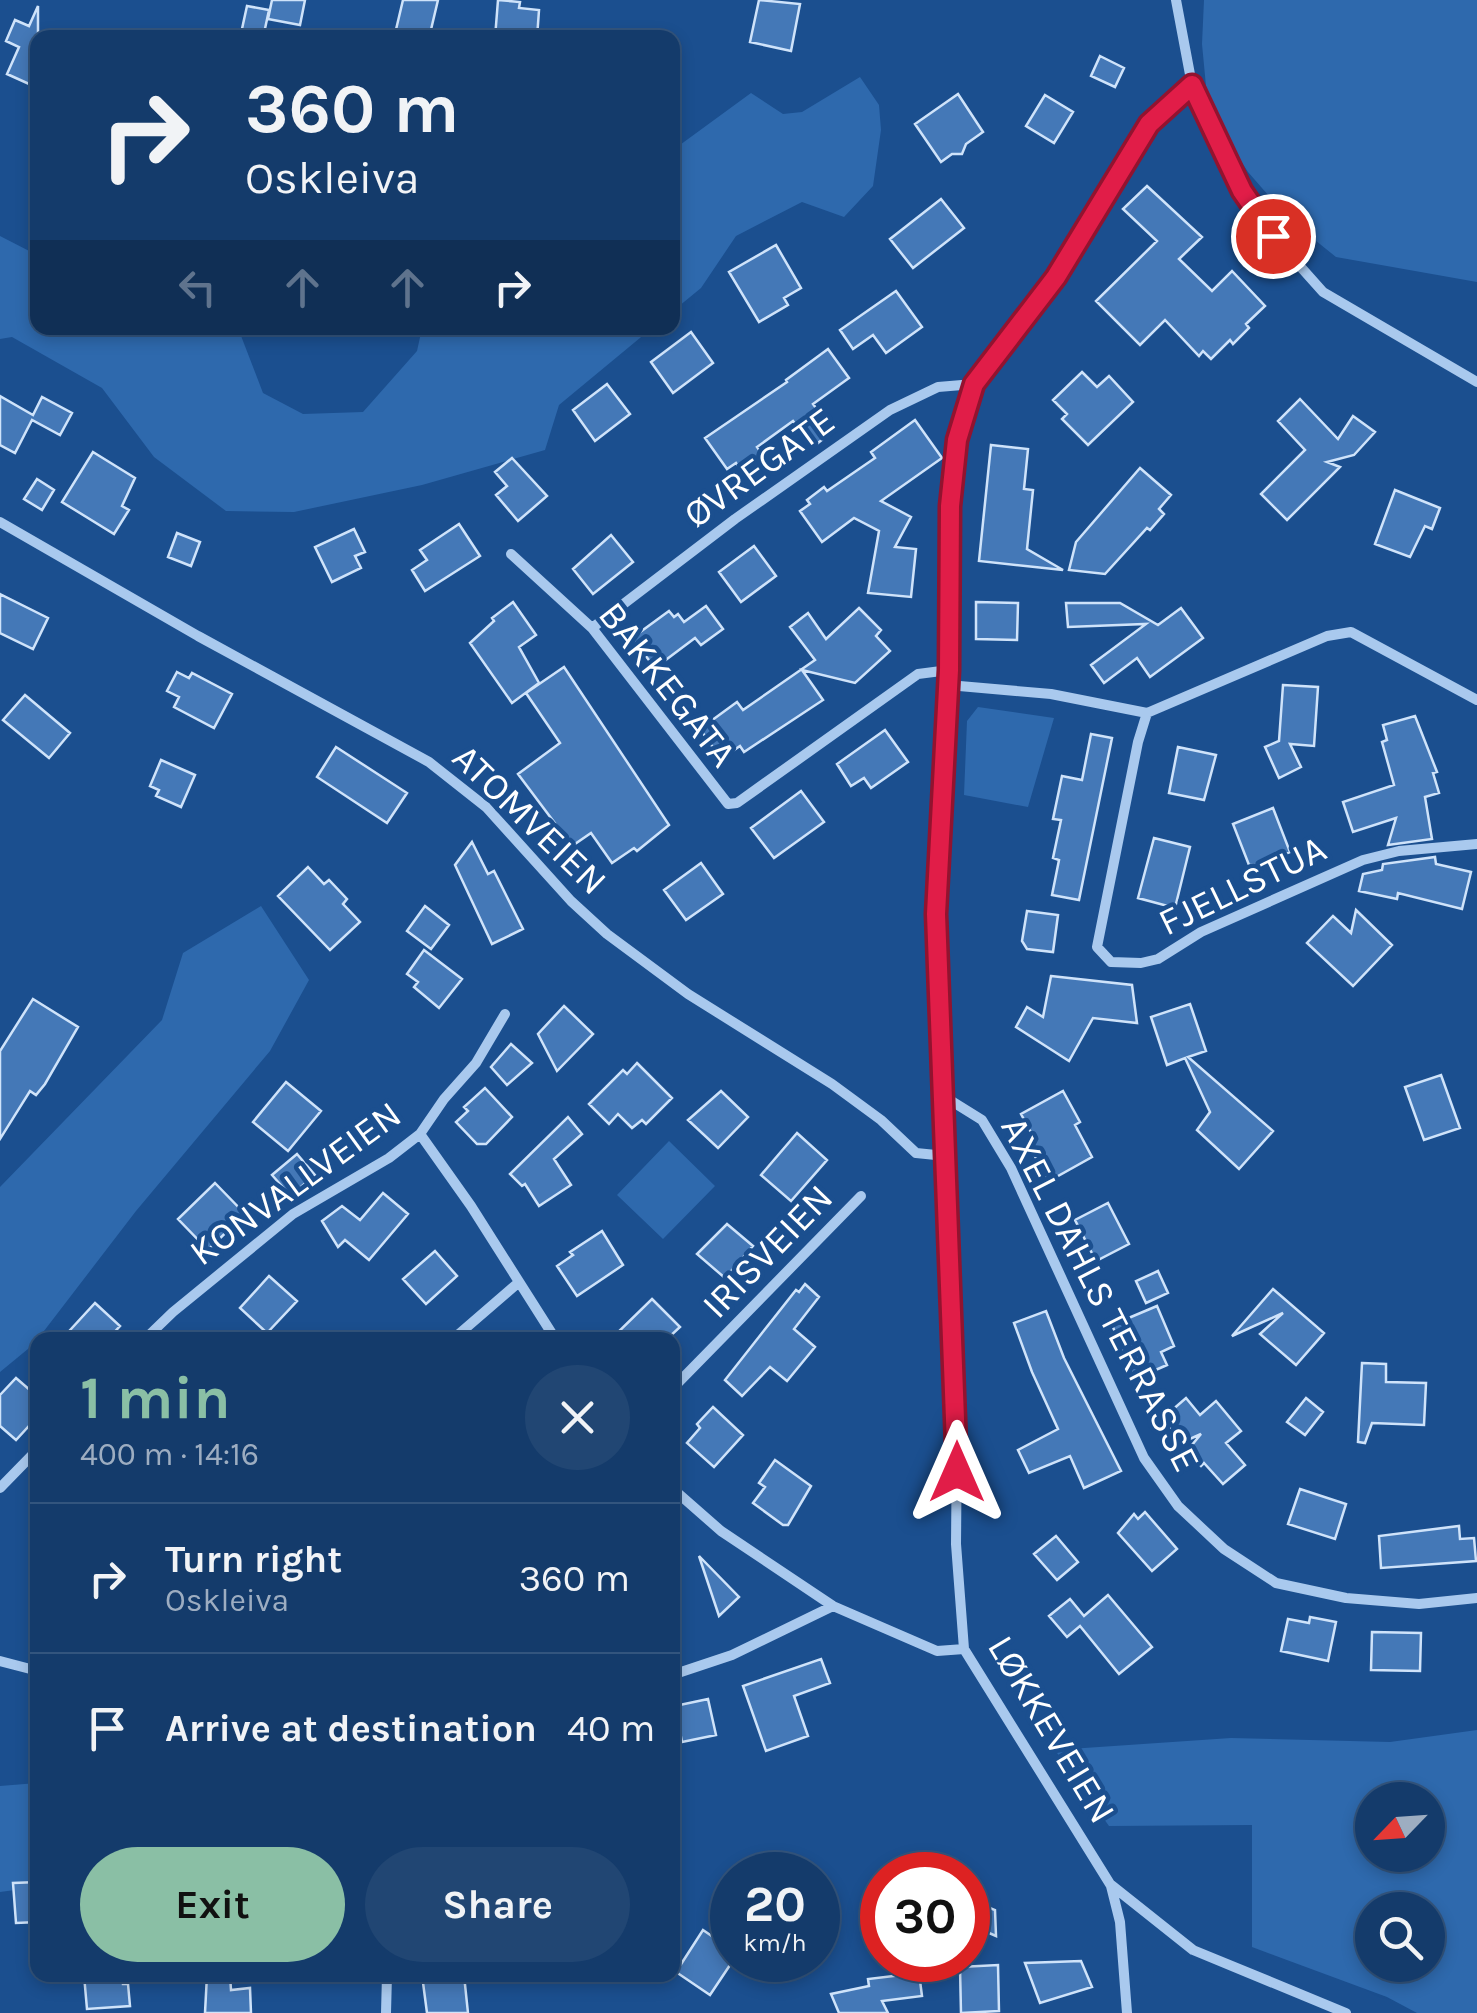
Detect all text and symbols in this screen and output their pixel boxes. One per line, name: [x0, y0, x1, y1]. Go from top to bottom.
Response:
text: 360 m: [245, 68, 459, 150]
icon: right: [80, 70, 210, 200]
text: Oskleiva: [245, 152, 420, 204]
pin: [1231, 194, 1316, 279]
icon: arrive: [1246, 209, 1301, 264]
icon: left: [170, 260, 225, 315]
icon: ahead: [275, 260, 330, 315]
icon: ahead: [380, 260, 435, 315]
icon: right: [485, 260, 540, 315]
street label: ØVREGATE: [675, 398, 843, 537]
street label: BAKKEGATA: [589, 593, 746, 776]
street label: ATOMVEIEN: [443, 735, 616, 904]
street label: FJELLSTUA: [1151, 826, 1333, 945]
street label: KONVALLVEIEN: [181, 1092, 410, 1275]
street label: AXEL DAHLS TERRASSE: [991, 1109, 1210, 1479]
street label: IRISVEIEN: [693, 1175, 842, 1327]
text: 1 min: [80, 1363, 231, 1433]
button: close: [525, 1365, 630, 1470]
position arrow: [905, 1420, 1009, 1524]
text: 400 m · 14:16: [80, 1436, 259, 1473]
text: Turn right: [165, 1537, 342, 1582]
icon: right: [80, 1551, 135, 1606]
text: 360 m: [519, 1556, 630, 1601]
text: Oskleiva: [165, 1582, 289, 1619]
street label: LØKKEVEIEN: [978, 1627, 1125, 1831]
icon: arrive: [80, 1701, 135, 1756]
text: Arrive at destination: [165, 1706, 537, 1751]
text: 40 m: [567, 1706, 655, 1751]
north arrow: [1355, 1782, 1445, 1872]
map controls: [1355, 1782, 1445, 1982]
button: Exit: [80, 1847, 345, 1962]
button: Share: [365, 1847, 630, 1962]
speed limit sign: 30: [860, 1852, 990, 1982]
text: 20: [744, 1875, 806, 1934]
button: search: [1355, 1892, 1445, 1982]
text: km/h: [743, 1928, 807, 1957]

